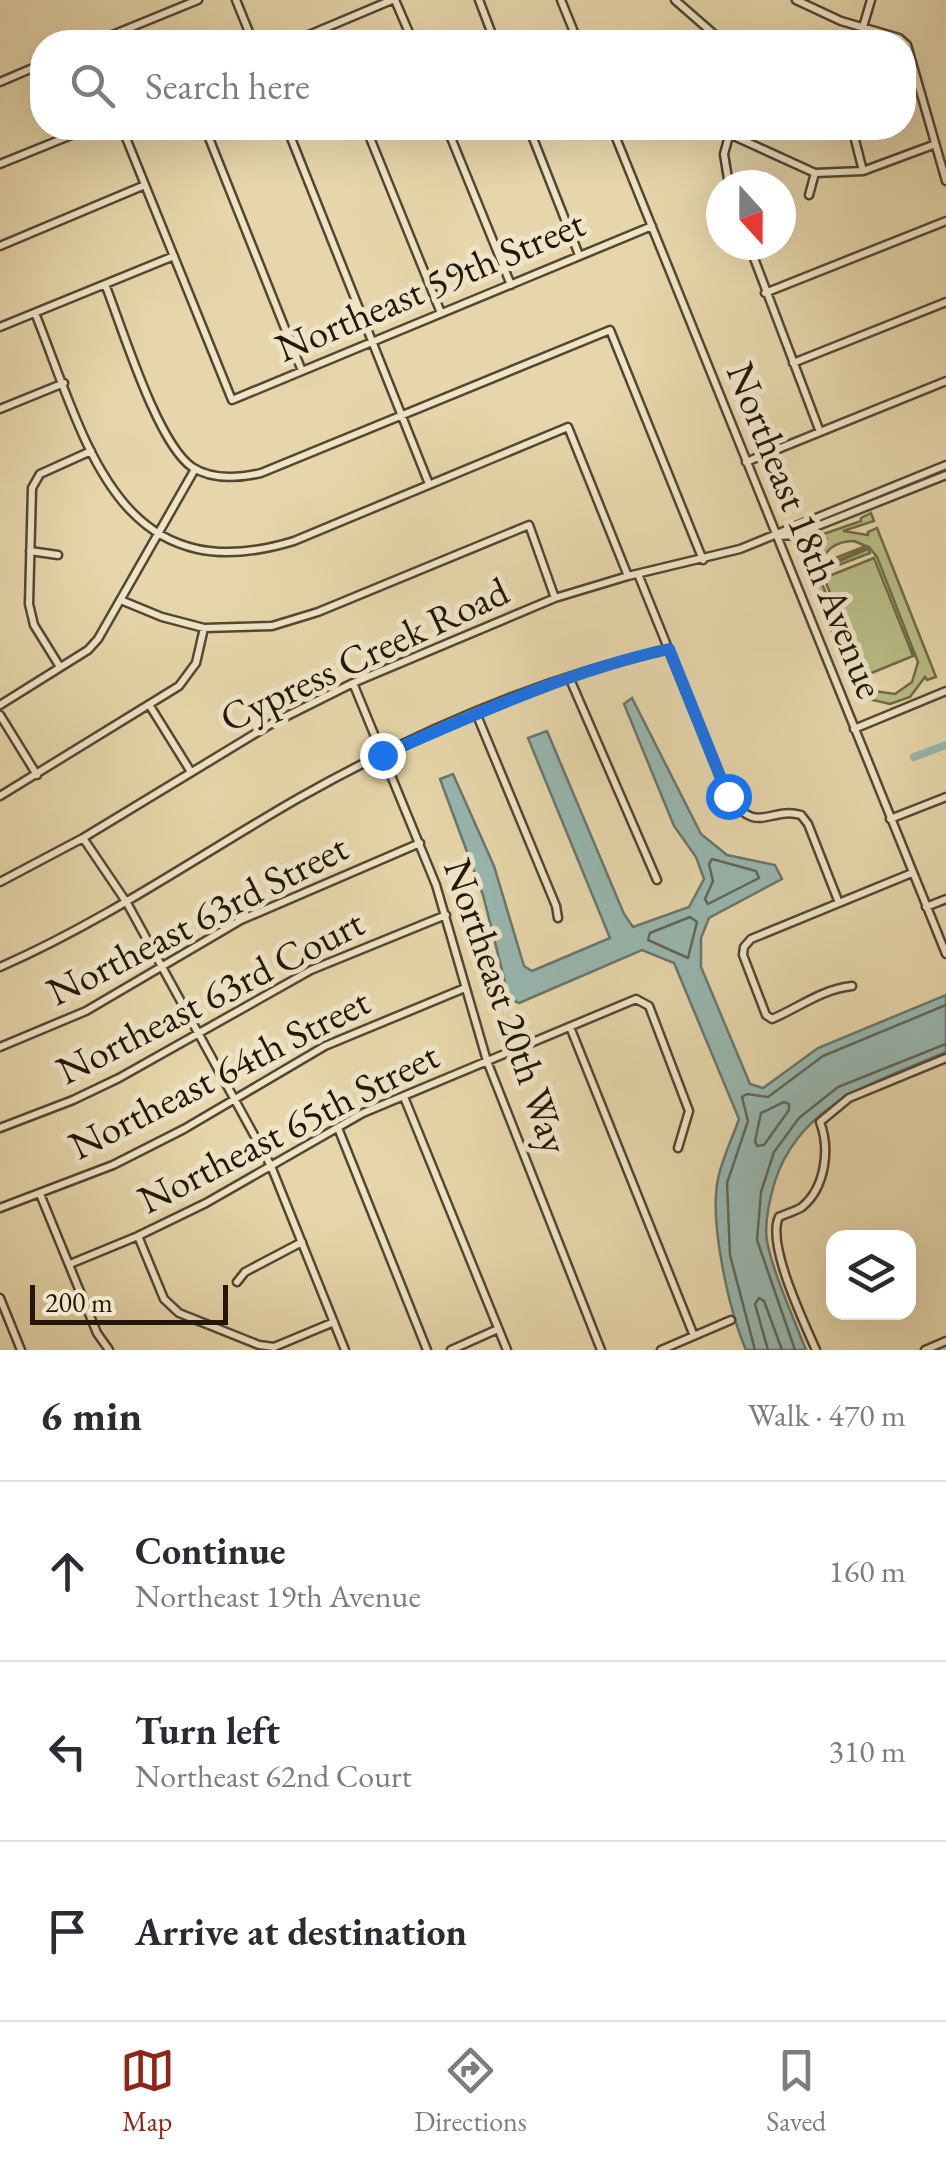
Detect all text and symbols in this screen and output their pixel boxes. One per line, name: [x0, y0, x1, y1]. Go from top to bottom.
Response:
search box: [30, 30, 916, 140]
icon: search: [65, 58, 120, 113]
text: Search here: [145, 61, 310, 110]
north arrow: [706, 170, 796, 260]
street label: Northeast 59th Street: [268, 196, 593, 373]
street label: Northeast 18th Avenue: [715, 355, 897, 705]
street label: Cypress Creek Road: [211, 564, 517, 744]
route end: [360, 733, 406, 779]
route start: [706, 774, 752, 820]
street label: Northeast 63rd Street: [38, 821, 357, 1017]
street label: Northeast 20th Way: [432, 852, 582, 1161]
street label: Northeast 63rd Court: [48, 896, 373, 1096]
street label: Northeast 64th Street: [60, 975, 378, 1171]
street label: Northeast 65th Street: [129, 1029, 447, 1225]
map controls: [826, 1230, 916, 1320]
button: layers: [826, 1230, 916, 1320]
scale bar: [30, 1280, 228, 1324]
text: 200 m: [45, 1284, 113, 1320]
text: 6 min: [40, 1388, 142, 1443]
text: Walk · 470 m: [748, 1394, 906, 1436]
text: Continue: [135, 1526, 286, 1575]
icon: ahead: [40, 1544, 95, 1599]
text: 160 m: [829, 1550, 906, 1592]
text: Northeast 19th Avenue: [135, 1575, 421, 1617]
text: Turn left: [135, 1706, 280, 1755]
icon: left: [40, 1724, 95, 1779]
text: 310 m: [829, 1730, 906, 1772]
text: Northeast 62nd Court: [135, 1755, 412, 1797]
icon: arrive: [40, 1904, 95, 1959]
text: Arrive at destination: [135, 1907, 467, 1956]
tab: Map: [120, 2043, 175, 2139]
tab: Directions: [414, 2043, 527, 2139]
tab: Saved: [766, 2043, 826, 2139]

